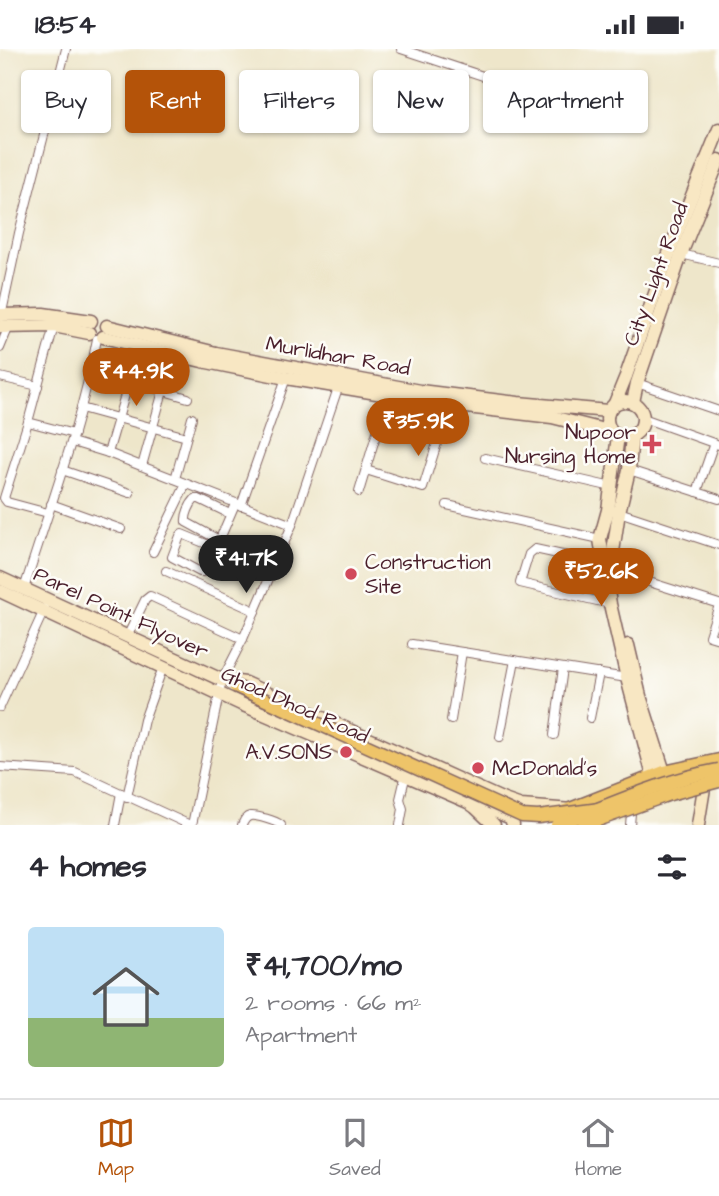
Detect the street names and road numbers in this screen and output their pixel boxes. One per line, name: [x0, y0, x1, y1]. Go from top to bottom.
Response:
street label: City Light Road: [617, 198, 697, 350]
street label: Murlidhar Road: [263, 329, 413, 383]
street label: Parel Point Flyover: [28, 560, 213, 668]
street label: Ghod Dhod Road: [216, 659, 374, 751]

